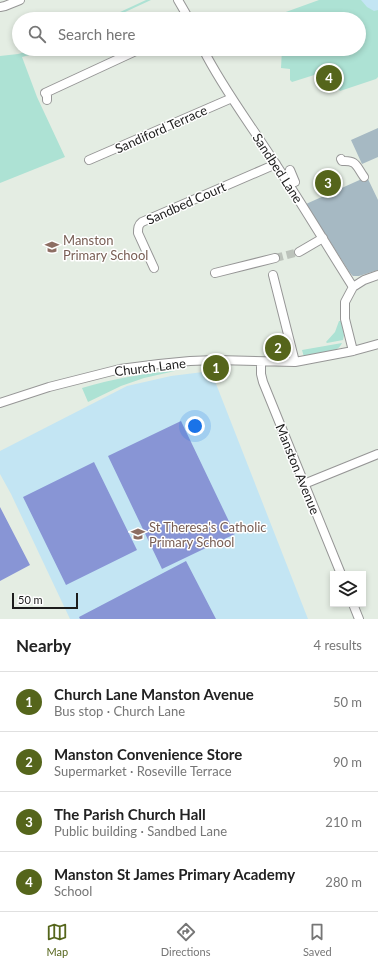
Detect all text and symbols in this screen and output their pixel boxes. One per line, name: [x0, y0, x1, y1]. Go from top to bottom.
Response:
search box: [12, 12, 366, 56]
icon: search: [26, 23, 48, 45]
text: Search here: [58, 25, 135, 43]
pin: 4: [316, 63, 342, 93]
street label: Sandiford Terrace: [112, 101, 210, 156]
street label: Sandbed Lane: [250, 130, 307, 206]
pin: 3: [315, 168, 341, 198]
street label: Sandbed Court: [144, 178, 229, 228]
place label: Manston Primary School: [63, 232, 148, 263]
school or university icon: Manston Primary School: [44, 239, 60, 255]
pin: 2: [265, 333, 291, 363]
pin: 1: [203, 353, 229, 383]
street label: Church Lane: [113, 355, 187, 379]
your location: [185, 416, 205, 436]
street label: Manston Avenue: [273, 421, 324, 517]
place label: St Theresa's Catholic Primary School: [149, 519, 267, 550]
school or university icon: St Theresa's Catholic Primary School: [130, 526, 146, 542]
map controls: [330, 571, 366, 607]
button: layers: [330, 571, 366, 607]
scale bar: [12, 591, 78, 610]
text: 50 m: [18, 593, 43, 606]
text: Nearby: [16, 635, 71, 656]
text: 4 results: [314, 637, 362, 653]
text: Church Lane Manston Avenue: [54, 685, 254, 703]
text: 1: [25, 694, 33, 710]
text: 50 m: [333, 694, 362, 710]
text: Bus stop · Church Lane: [54, 703, 185, 719]
text: Manston Convenience Store: [54, 745, 242, 763]
text: 2: [25, 754, 33, 770]
text: 90 m: [333, 754, 362, 770]
text: Supermarket · Roseville Terrace: [54, 763, 232, 779]
text: The Parish Church Hall: [54, 805, 206, 823]
text: 3: [25, 814, 33, 830]
text: 210 m: [325, 814, 362, 830]
text: Public building · Sandbed Lane: [54, 823, 227, 839]
text: Manston St James Primary Academy: [54, 865, 295, 883]
text: 4: [25, 874, 33, 890]
text: 280 m: [325, 874, 362, 890]
text: School: [54, 883, 92, 899]
tab: Map: [46, 921, 68, 958]
tab: Directions: [161, 921, 210, 958]
tab: Saved: [303, 921, 332, 958]

